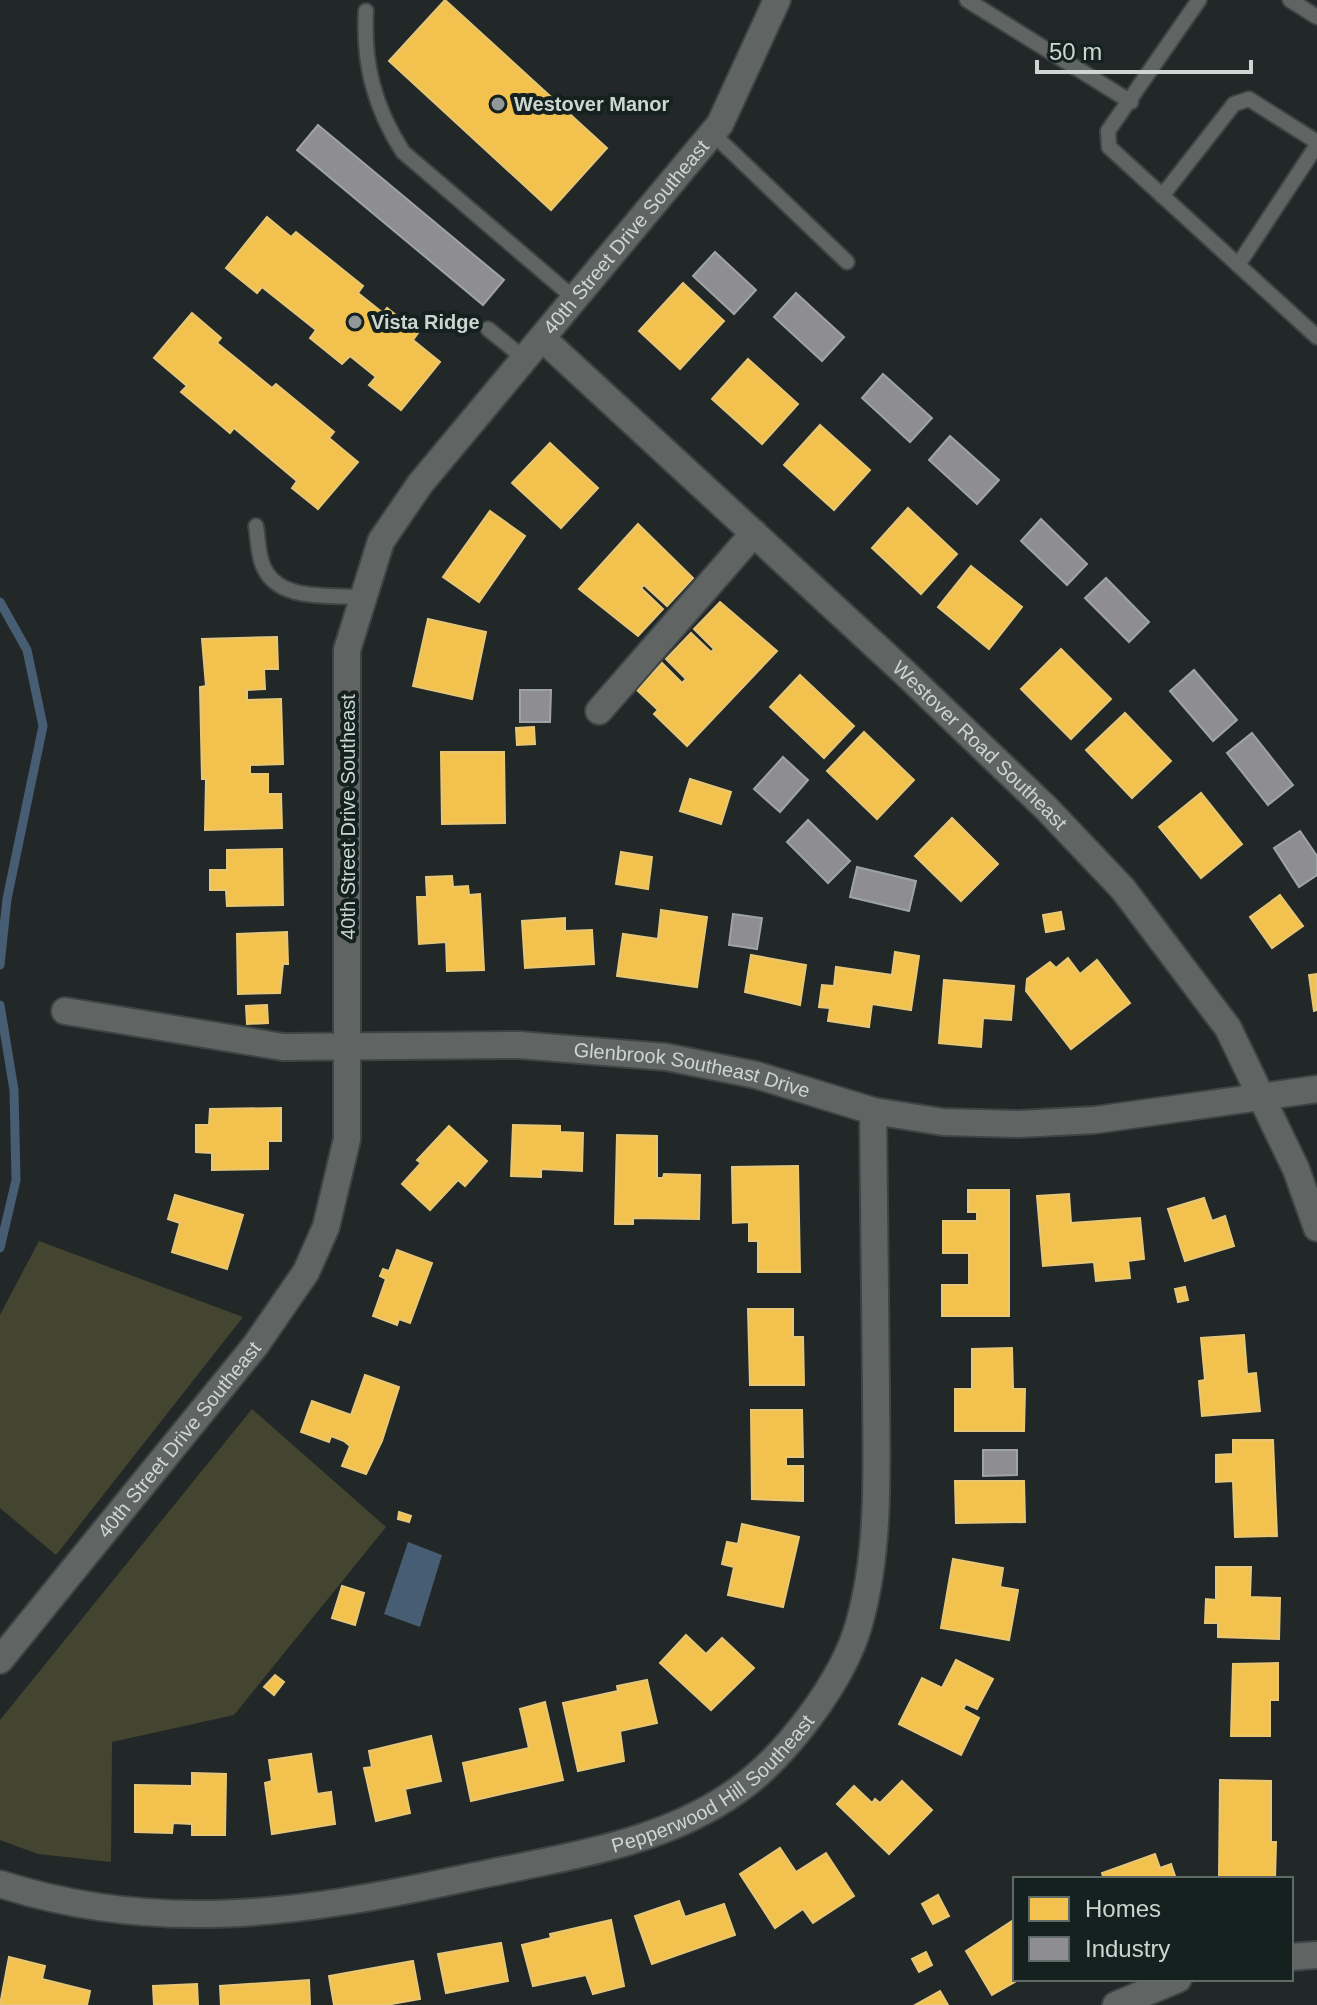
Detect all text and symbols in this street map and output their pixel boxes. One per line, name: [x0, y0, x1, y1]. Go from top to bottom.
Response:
scale bar: [1037, 24, 1251, 74]
text: 50 m: [1049, 38, 1102, 65]
place label: Westover Manor: [514, 93, 669, 115]
marker: Westover Manor: [489, 95, 507, 113]
street label: 40th Street Drive Southeast: [539, 135, 713, 338]
place label: Vista Ridge: [371, 311, 480, 333]
marker: Vista Ridge: [346, 313, 364, 331]
street label: Westover Road Southeast: [888, 656, 1072, 834]
street label: 40th Street Drive Southeast: [337, 694, 359, 940]
street label: Glenbrook Southeast Drive: [573, 1039, 813, 1102]
street label: 40th Street Drive Southeast: [93, 1337, 265, 1542]
street label: Pepperwood Hill Southeast: [609, 1710, 818, 1857]
legend: [1013, 1877, 1293, 1981]
text: Homes: [1085, 1895, 1161, 1922]
text: Industry: [1085, 1935, 1170, 1962]

